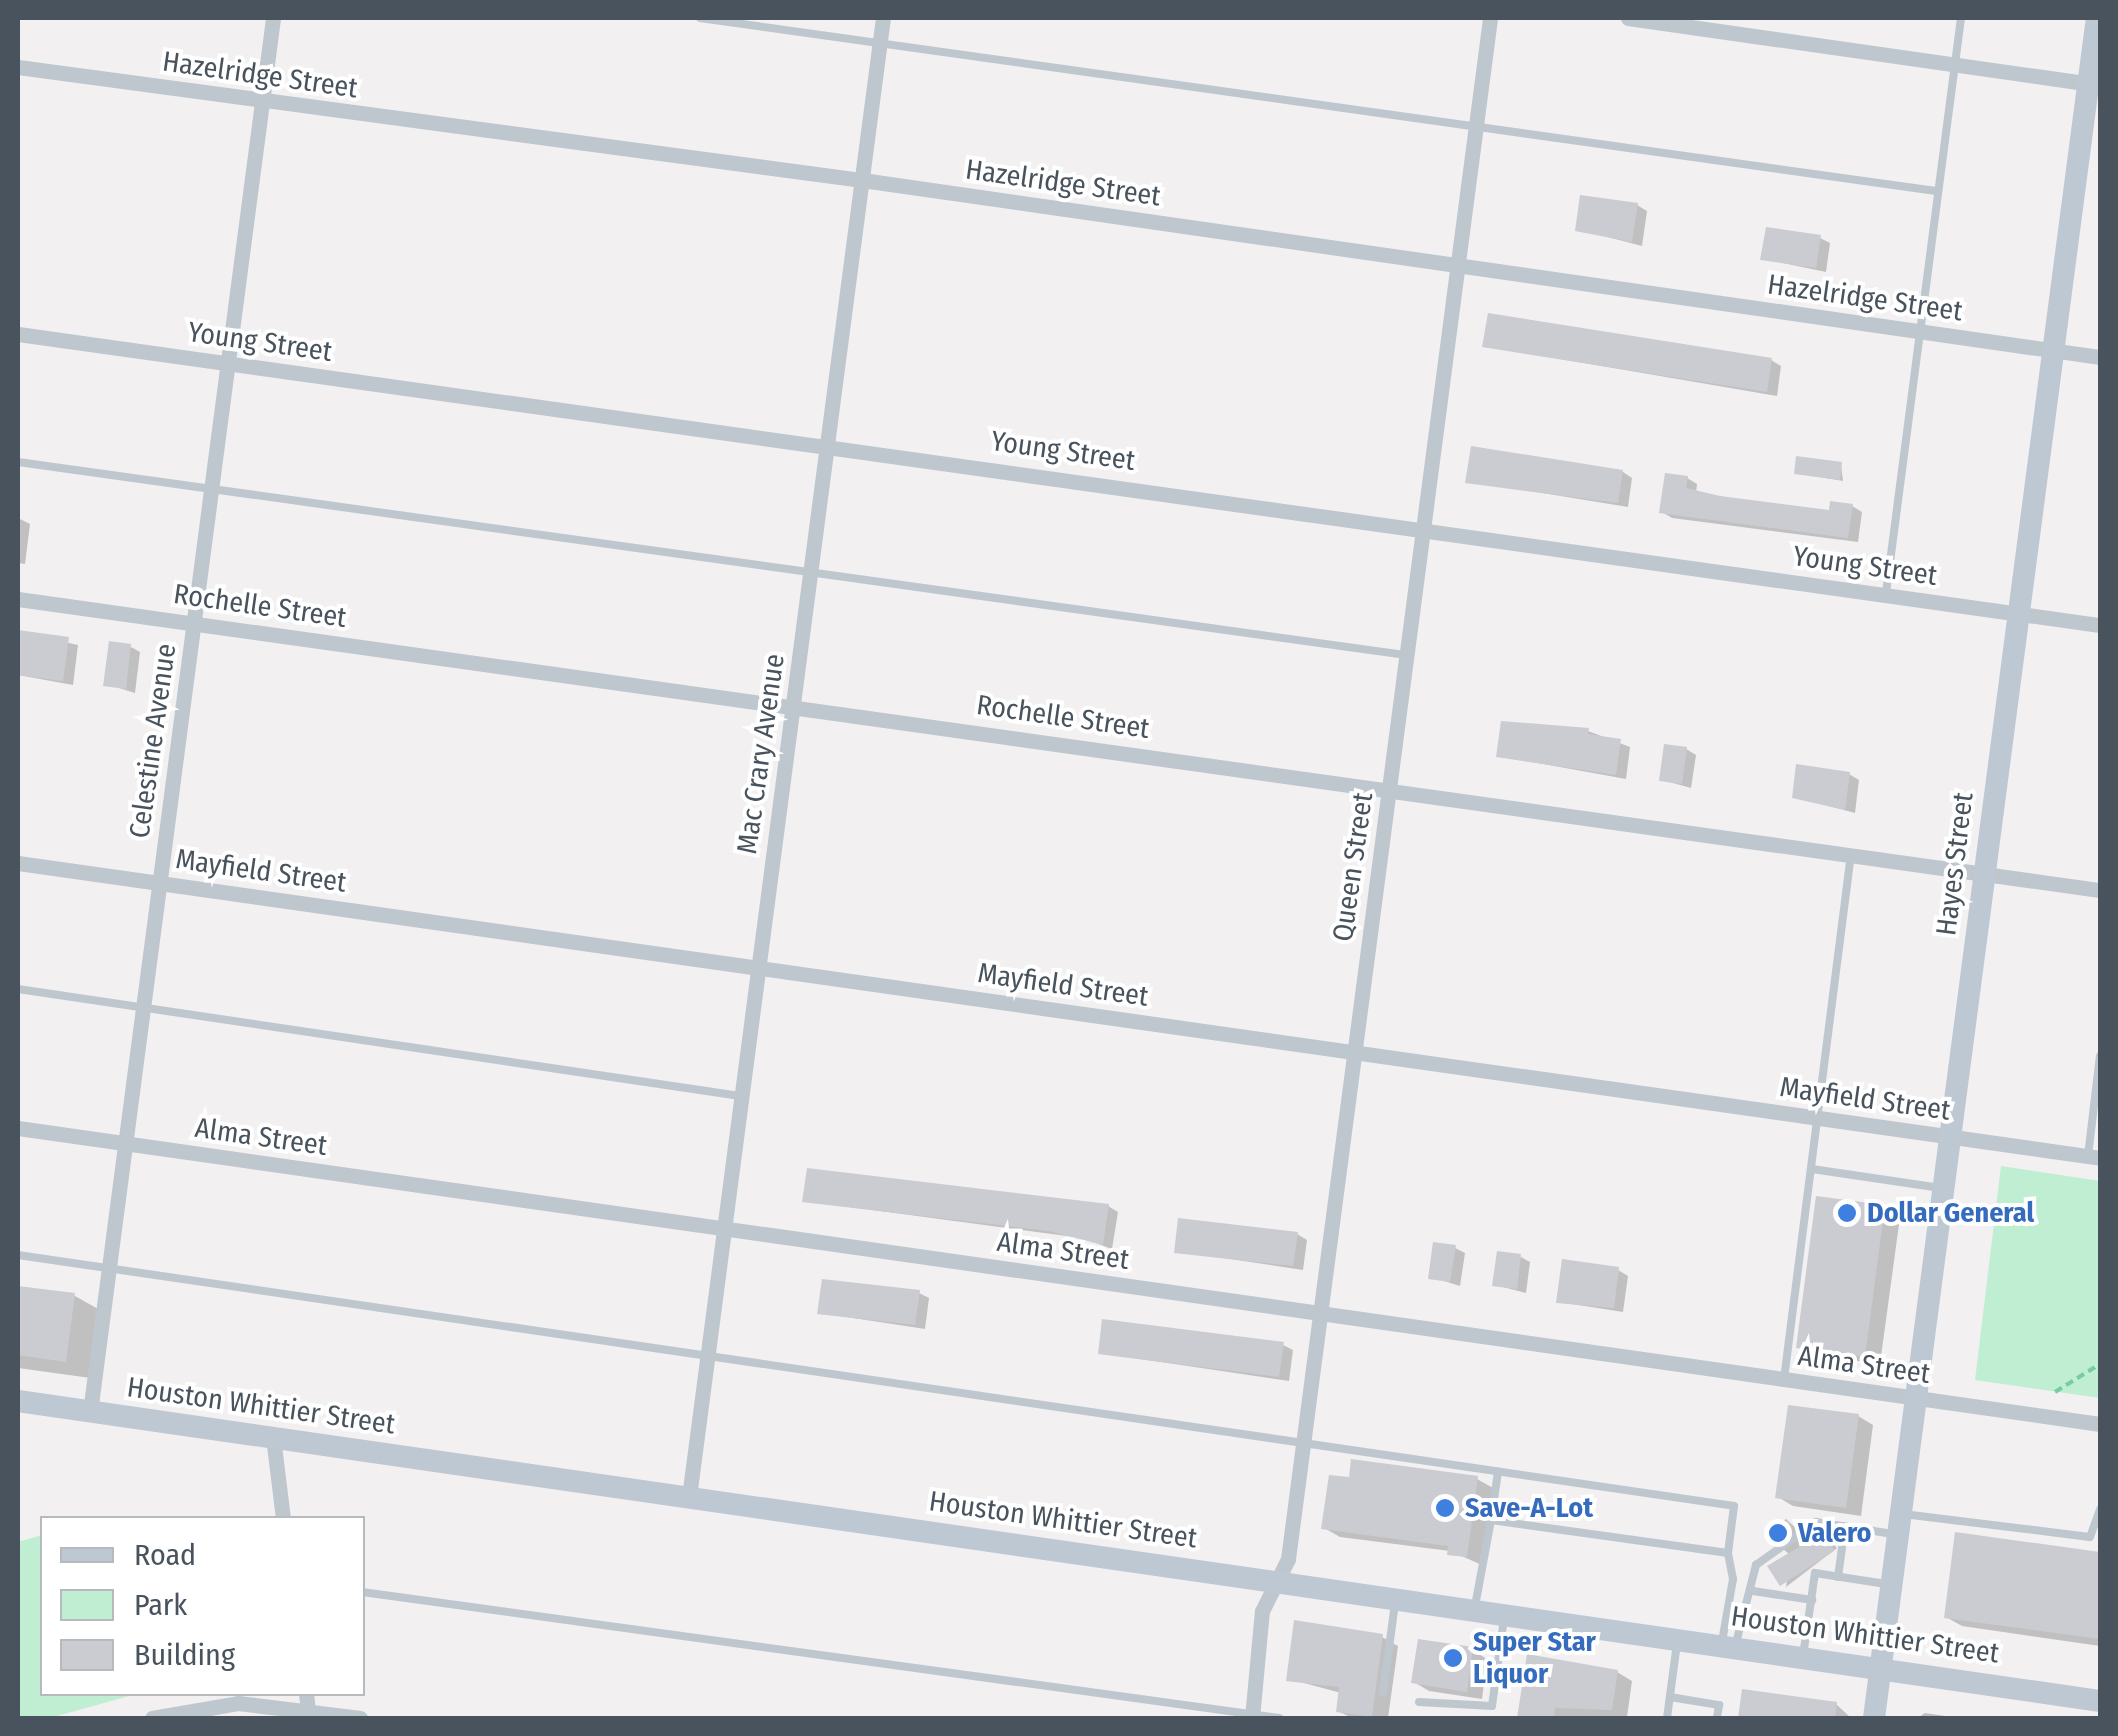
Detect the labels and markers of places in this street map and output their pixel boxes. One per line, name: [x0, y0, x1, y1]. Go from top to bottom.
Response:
place label: Dollar General: [1867, 1196, 2034, 1230]
marker: Dollar General: [1836, 1202, 1858, 1224]
place label: Save-A-Lot: [1465, 1491, 1593, 1525]
marker: Save-A-Lot: [1434, 1497, 1456, 1519]
place label: Valero: [1798, 1516, 1871, 1550]
marker: Valero: [1767, 1522, 1789, 1544]
place label: Super Star Liquor: [1473, 1625, 1596, 1691]
marker: Super Star Liquor: [1442, 1647, 1464, 1669]

